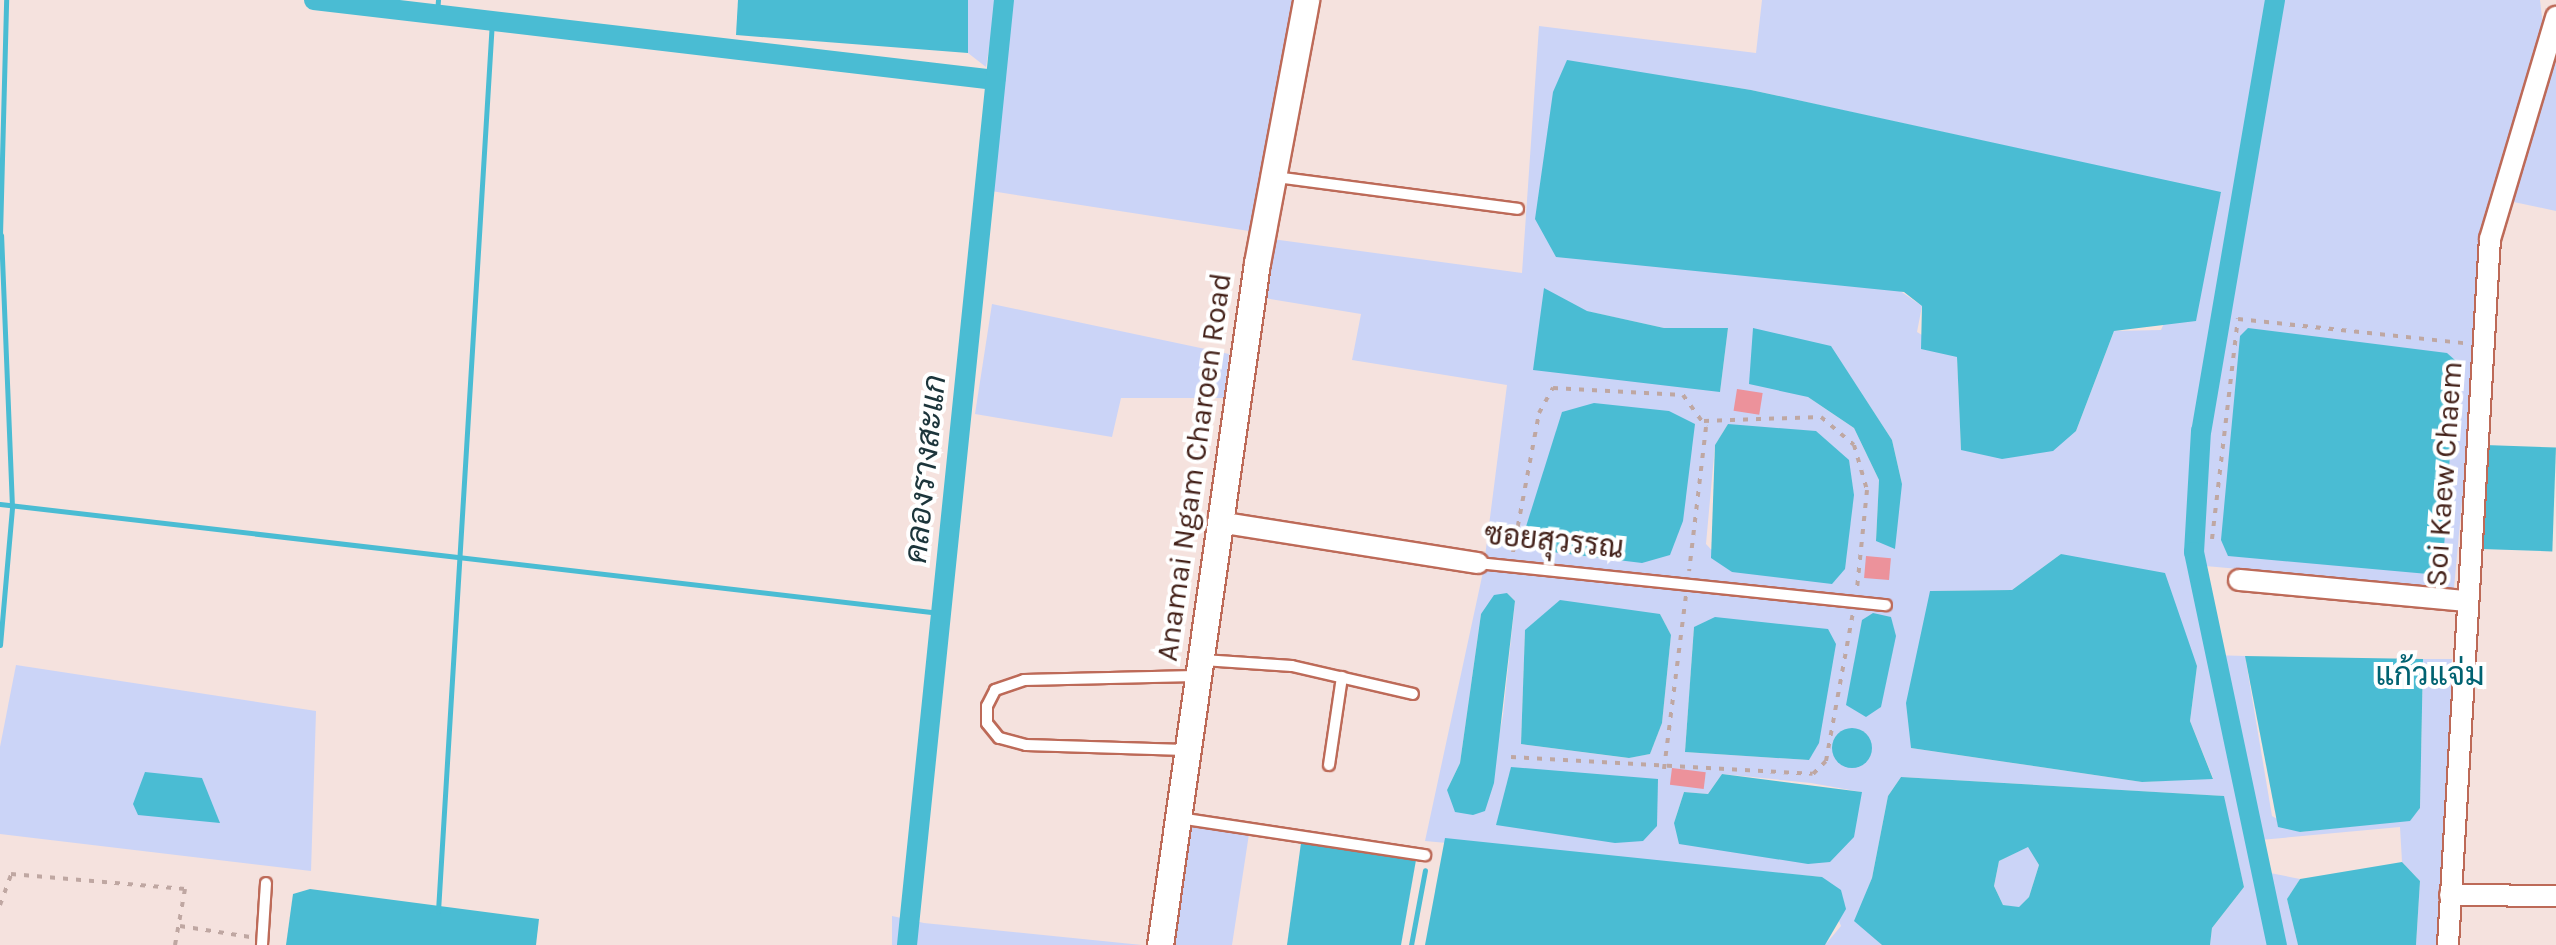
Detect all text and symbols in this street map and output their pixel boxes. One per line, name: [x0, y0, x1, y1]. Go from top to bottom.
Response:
street label: Anamai Ngam Charoen Road: [1149, 271, 1239, 663]
street label: Soi Kaew Chaem: [2418, 360, 2470, 588]
water label: คลองรางสะแก: [897, 373, 955, 565]
street label: ซอยสุวรรณ: [1483, 516, 1625, 566]
district label: แก้วแจ่ม: [2375, 656, 2485, 694]

